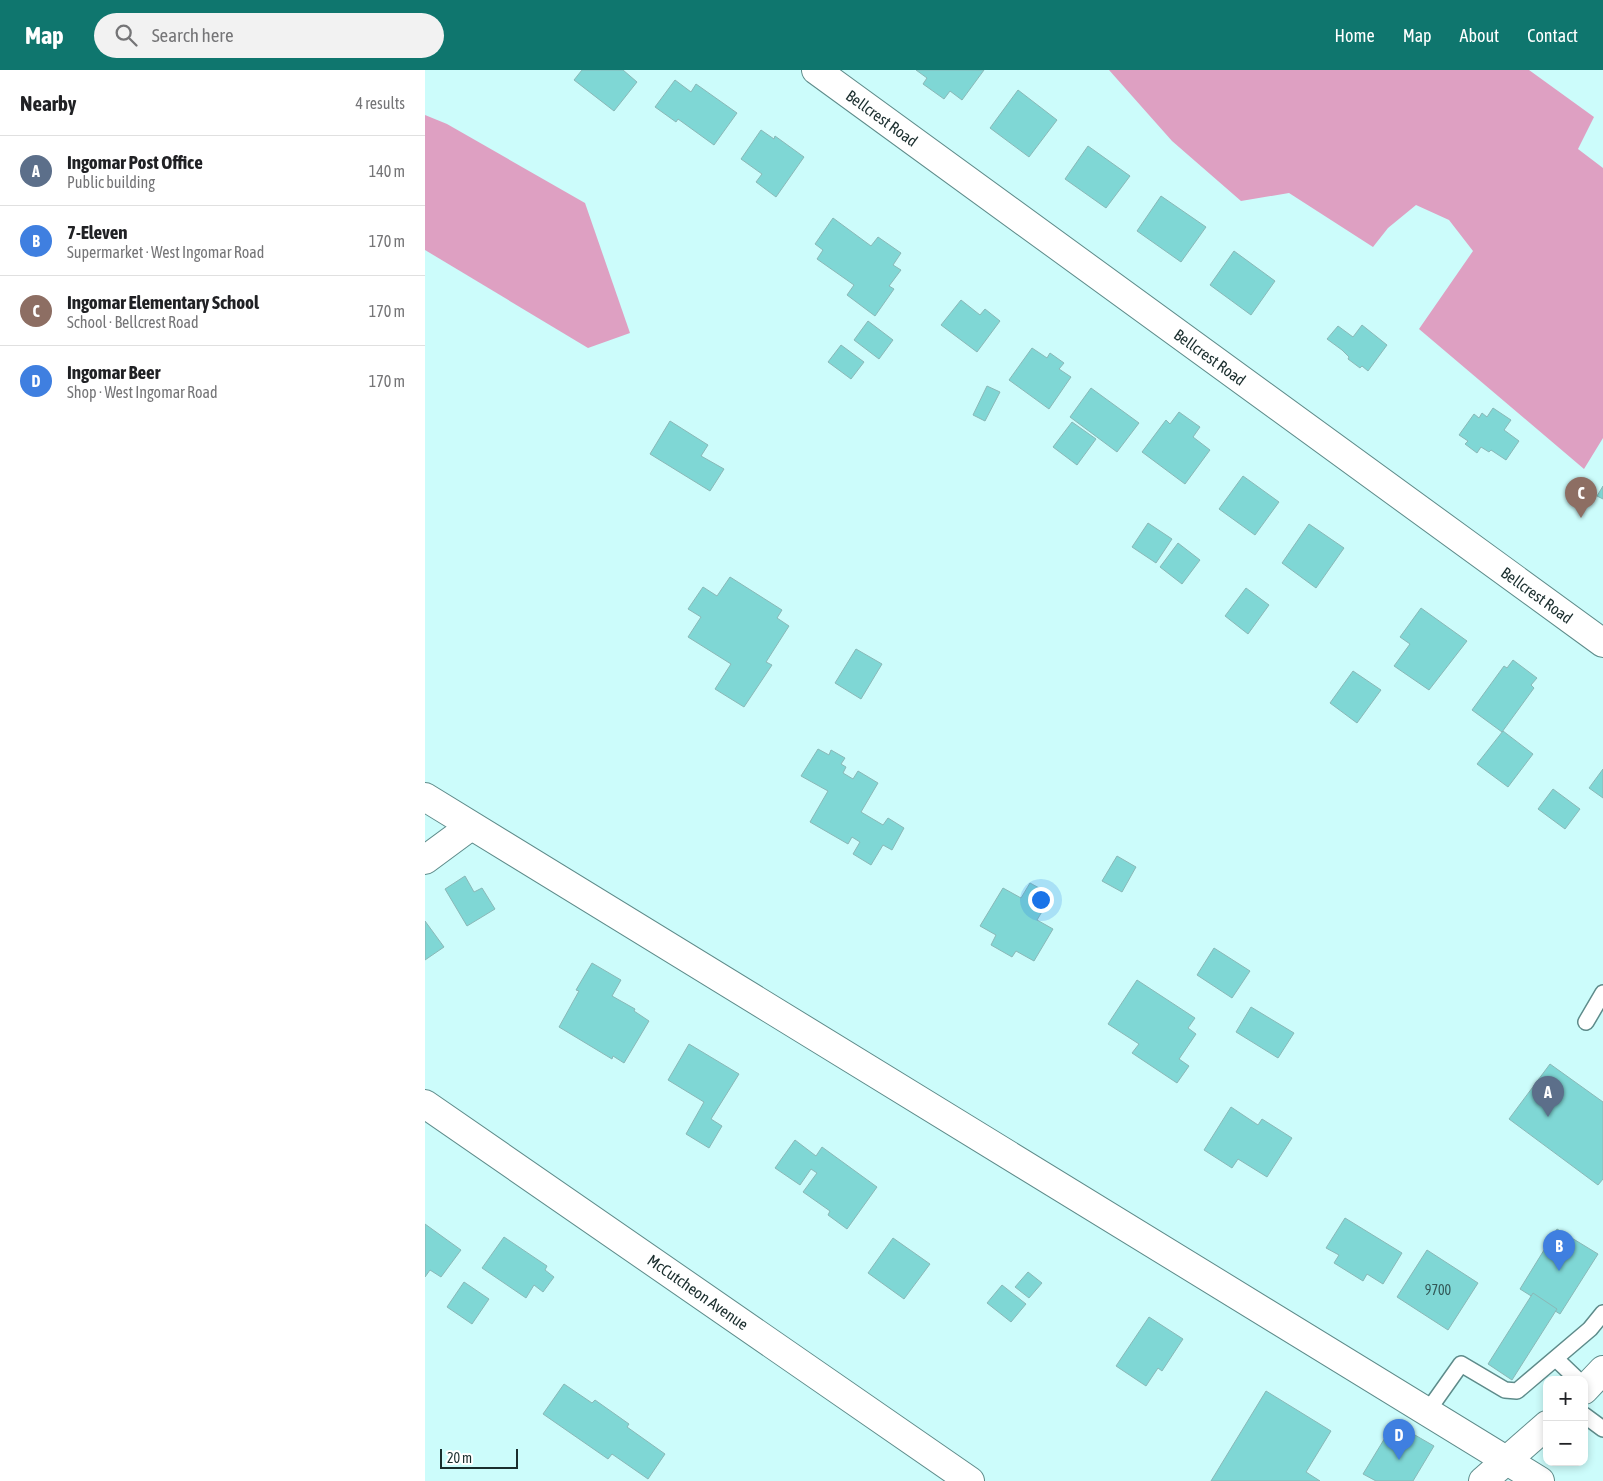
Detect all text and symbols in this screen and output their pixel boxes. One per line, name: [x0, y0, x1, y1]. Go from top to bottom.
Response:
search box: [94, 13, 444, 58]
icon: search: [112, 21, 140, 49]
text: Map: [25, 22, 64, 49]
text: Search here: [152, 24, 234, 46]
text: Home: [1335, 25, 1375, 46]
text: Map: [1403, 25, 1432, 46]
text: About: [1460, 25, 1499, 46]
text: Contact: [1527, 25, 1578, 46]
street label: Bellcrest Road: [843, 86, 921, 150]
text: Nearby: [20, 91, 76, 115]
text: 4 results: [355, 94, 405, 112]
text: Ingomar Post Office: [67, 151, 203, 173]
text: A: [32, 162, 40, 180]
text: 140 m: [369, 162, 405, 180]
text: Public building: [67, 173, 155, 191]
text: 7-Eleven: [67, 221, 128, 243]
text: B: [32, 232, 40, 250]
text: 170 m: [369, 232, 405, 250]
text: Supermarket · West Ingomar Road: [67, 243, 264, 261]
text: Ingomar Elementary School: [67, 291, 259, 313]
text: C: [32, 302, 40, 320]
text: 170 m: [369, 302, 405, 320]
text: School · Bellcrest Road: [67, 313, 199, 331]
street label: Bellcrest Road: [1171, 325, 1249, 389]
text: Ingomar Beer: [67, 361, 160, 383]
text: D: [32, 372, 40, 390]
text: 170 m: [369, 372, 405, 390]
text: Shop · West Ingomar Road: [67, 383, 218, 401]
pin: C: [1565, 477, 1597, 518]
street label: Bellcrest Road: [1498, 563, 1576, 627]
your location: [1028, 887, 1054, 913]
pin: A: [1532, 1076, 1564, 1117]
pin: B: [1543, 1230, 1575, 1271]
street label: McCutcheon Avenue: [644, 1251, 752, 1333]
house number: 9700: [1425, 1282, 1452, 1298]
map controls: [1543, 1376, 1588, 1466]
button: +: [1543, 1376, 1588, 1421]
pin: D: [1383, 1419, 1415, 1460]
button: −: [1543, 1421, 1588, 1466]
scale bar: [440, 1446, 517, 1469]
text: 20 m: [447, 1450, 472, 1466]

